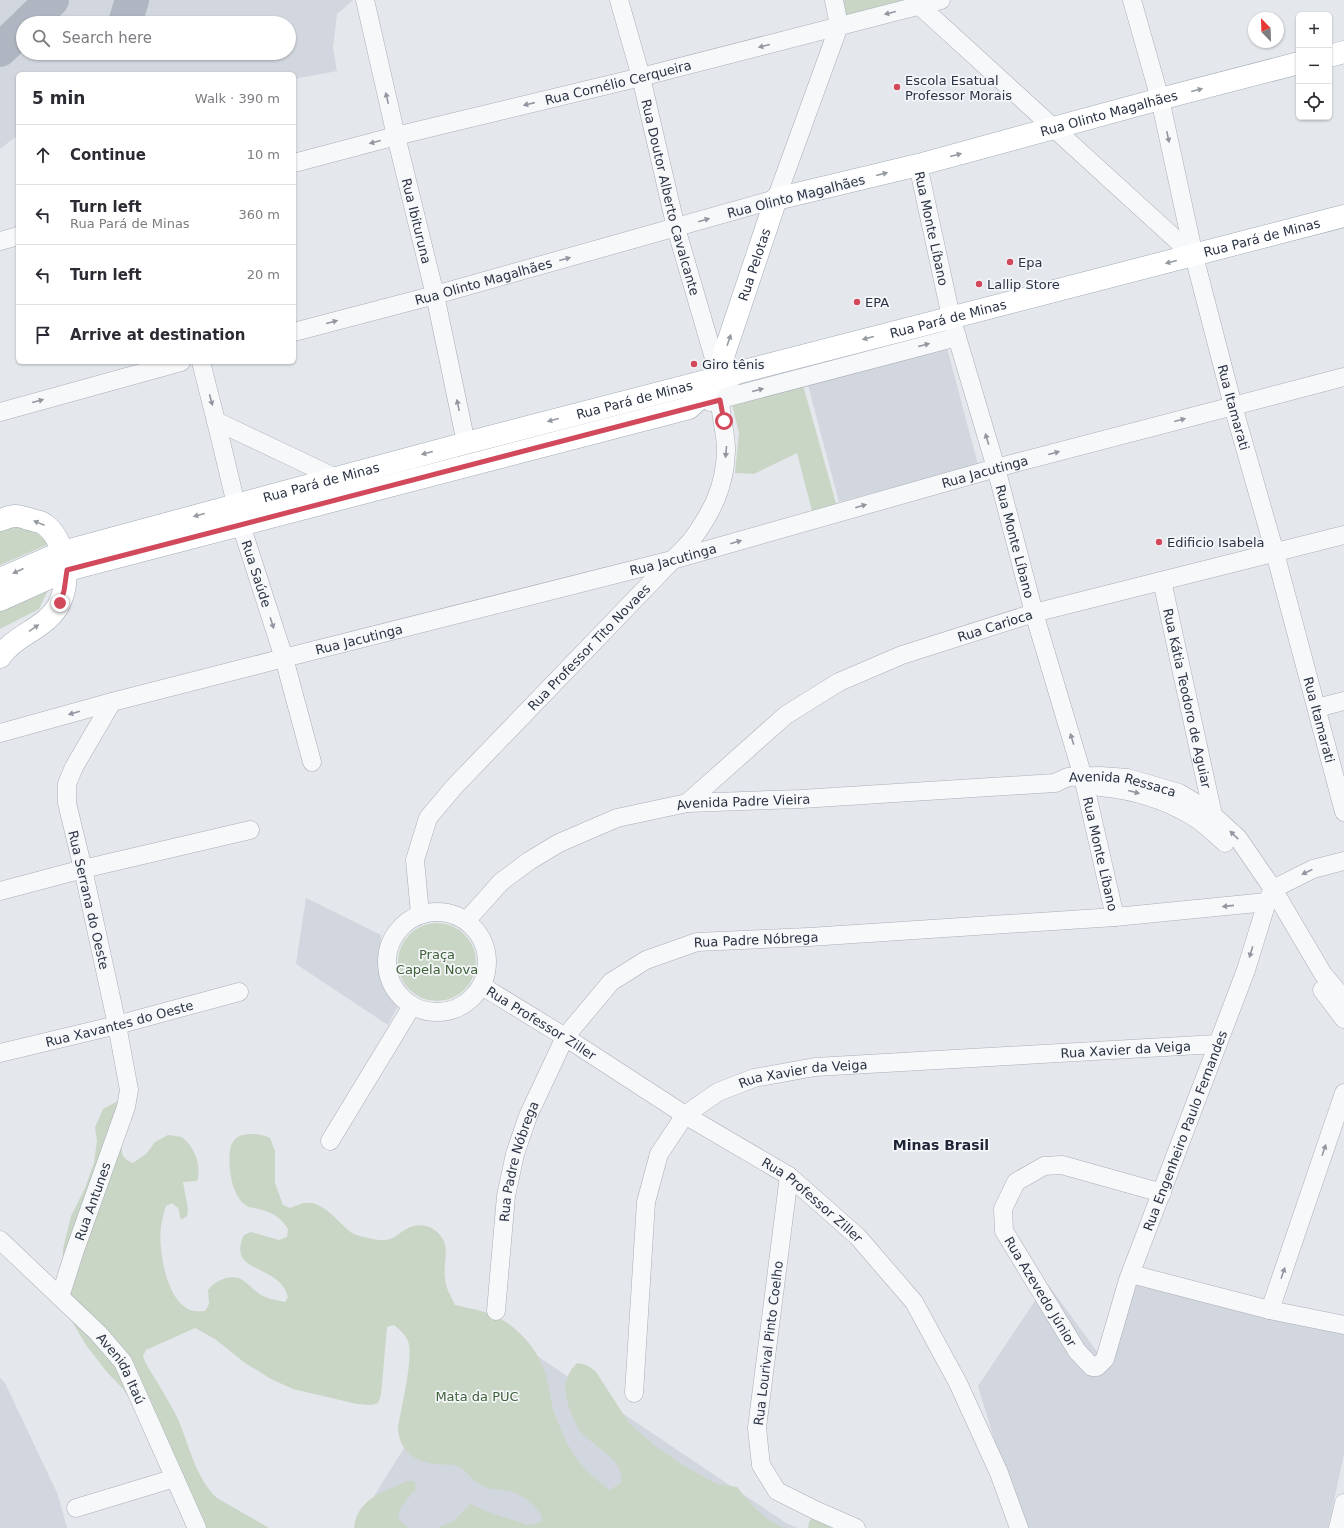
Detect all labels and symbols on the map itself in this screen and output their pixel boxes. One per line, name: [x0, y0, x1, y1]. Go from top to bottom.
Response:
one-way arrow: [883, 11, 896, 17]
north arrow: [1248, 12, 1284, 48]
one-way arrow: [758, 43, 770, 49]
street label: Rua Cornélio Cerqueira: [543, 57, 693, 108]
place label: Escola Esatual Professor Morais: [905, 73, 1012, 103]
marker: Escola Esatual Professor Morais: [892, 82, 902, 92]
one-way arrow: [1191, 86, 1204, 92]
street label: Rua Olinto Magalhães: [1039, 88, 1180, 139]
one-way arrow: [384, 92, 390, 104]
street label: Rua Doutor Alberto Cavalcante: [638, 98, 702, 297]
one-way arrow: [523, 102, 535, 108]
one-way arrow: [1165, 131, 1171, 143]
one-way arrow: [369, 139, 382, 145]
one-way arrow: [950, 152, 962, 158]
one-way arrow: [876, 170, 888, 176]
street label: Rua Monte Líbano: [912, 170, 951, 287]
street label: Rua Olinto Magalhães: [726, 172, 867, 221]
street label: Rua Ibituruna: [399, 177, 434, 266]
street label: Rua Pará de Minas: [1202, 215, 1322, 260]
one-way arrow: [698, 217, 710, 223]
street label: Rua Pelotas: [735, 226, 774, 303]
street label: Rua Olinto Magalhães: [413, 255, 554, 308]
place label: Epa: [1018, 255, 1042, 270]
one-way arrow: [560, 256, 572, 262]
marker: Epa: [1005, 257, 1015, 267]
one-way arrow: [1165, 259, 1177, 265]
place label: Lallip Store: [987, 277, 1060, 292]
marker: Lallip Store: [974, 279, 984, 289]
place label: EPA: [865, 295, 889, 310]
marker: EPA: [852, 297, 862, 307]
street label: Rua Pará de Minas: [888, 297, 1008, 341]
one-way arrow: [326, 319, 338, 325]
one-way arrow: [726, 333, 732, 345]
one-way arrow: [862, 335, 874, 341]
one-way arrow: [918, 342, 930, 348]
place label: Giro tênis: [702, 357, 765, 372]
marker: Giro tênis: [689, 359, 699, 369]
street label: Rua Itamarati: [1215, 363, 1252, 452]
street label: Rua Pará de Minas: [575, 378, 695, 422]
one-way arrow: [752, 387, 764, 393]
one-way arrow: [208, 393, 214, 406]
one-way arrow: [31, 398, 44, 404]
one-way arrow: [455, 398, 461, 411]
route start: [715, 412, 733, 430]
one-way arrow: [1174, 416, 1186, 422]
one-way arrow: [547, 417, 559, 423]
one-way arrow: [984, 433, 990, 445]
one-way arrow: [722, 446, 729, 458]
one-way arrow: [1048, 449, 1060, 455]
one-way arrow: [421, 451, 433, 457]
street label: Rua Jacutinga: [940, 453, 1030, 491]
street label: Rua Pará de Minas: [261, 460, 381, 505]
street label: Rua Monte Líbano: [993, 483, 1037, 600]
one-way arrow: [856, 503, 868, 509]
one-way arrow: [193, 513, 206, 519]
one-way arrow: [33, 519, 45, 526]
place label: Edificio Isabela: [1167, 535, 1265, 550]
marker: Edificio Isabela: [1154, 537, 1164, 547]
street label: Rua Saúde: [238, 538, 274, 609]
one-way arrow: [731, 539, 743, 545]
street label: Rua Jacutinga: [628, 541, 718, 578]
one-way arrow: [12, 568, 24, 575]
street label: Rua Professor Tito Novaes: [525, 581, 654, 714]
route end: [51, 594, 69, 612]
street label: Rua Carioca: [956, 607, 1035, 645]
street label: Rua Kátia Teodoro de Aguiar: [1160, 607, 1214, 790]
one-way arrow: [270, 617, 276, 629]
street label: Rua Jacutinga: [314, 621, 404, 658]
one-way arrow: [29, 624, 39, 632]
street label: Rua Itamarati: [1300, 675, 1338, 765]
one-way arrow: [68, 710, 81, 716]
one-way arrow: [1069, 733, 1075, 745]
street label: Avenida Ressaca: [1069, 769, 1178, 800]
one-way arrow: [1128, 790, 1140, 796]
street label: Avenida Padre Vieira: [675, 791, 811, 813]
street label: Rua Monte Líbano: [1080, 795, 1120, 913]
street label: Rua Serrana do Oeste: [65, 829, 112, 971]
one-way arrow: [1229, 830, 1239, 840]
one-way arrow: [1302, 869, 1313, 875]
one-way arrow: [1222, 902, 1234, 909]
street label: Rua Padre Nóbrega: [693, 929, 819, 950]
park label: Praça Capela Nova: [396, 947, 478, 977]
one-way arrow: [1248, 947, 1254, 959]
street label: Rua Professor Ziller: [484, 984, 599, 1064]
street label: Rua Xavantes do Oeste: [44, 998, 195, 1050]
street label: Rua Engenheiro Paulo Fernandes: [1140, 1028, 1230, 1233]
street label: Rua Xavier da Veiga: [1060, 1039, 1191, 1061]
street label: Rua Xavier da Veiga: [736, 1057, 868, 1091]
street label: Rua Padre Nóbrega: [497, 1099, 542, 1222]
district label: Minas Brasil: [893, 1137, 989, 1153]
one-way arrow: [1322, 1144, 1328, 1156]
street label: Rua Professor Ziller: [759, 1155, 866, 1246]
street label: Rua Antunes: [72, 1160, 114, 1243]
street label: Rua Azevedo Júnior: [1001, 1234, 1080, 1350]
street label: Rua Lourival Pinto Coelho: [751, 1260, 786, 1426]
one-way arrow: [1280, 1267, 1286, 1279]
street label: Avenida Itaú: [93, 1330, 148, 1407]
park label: Mata da PUC: [435, 1389, 519, 1404]

